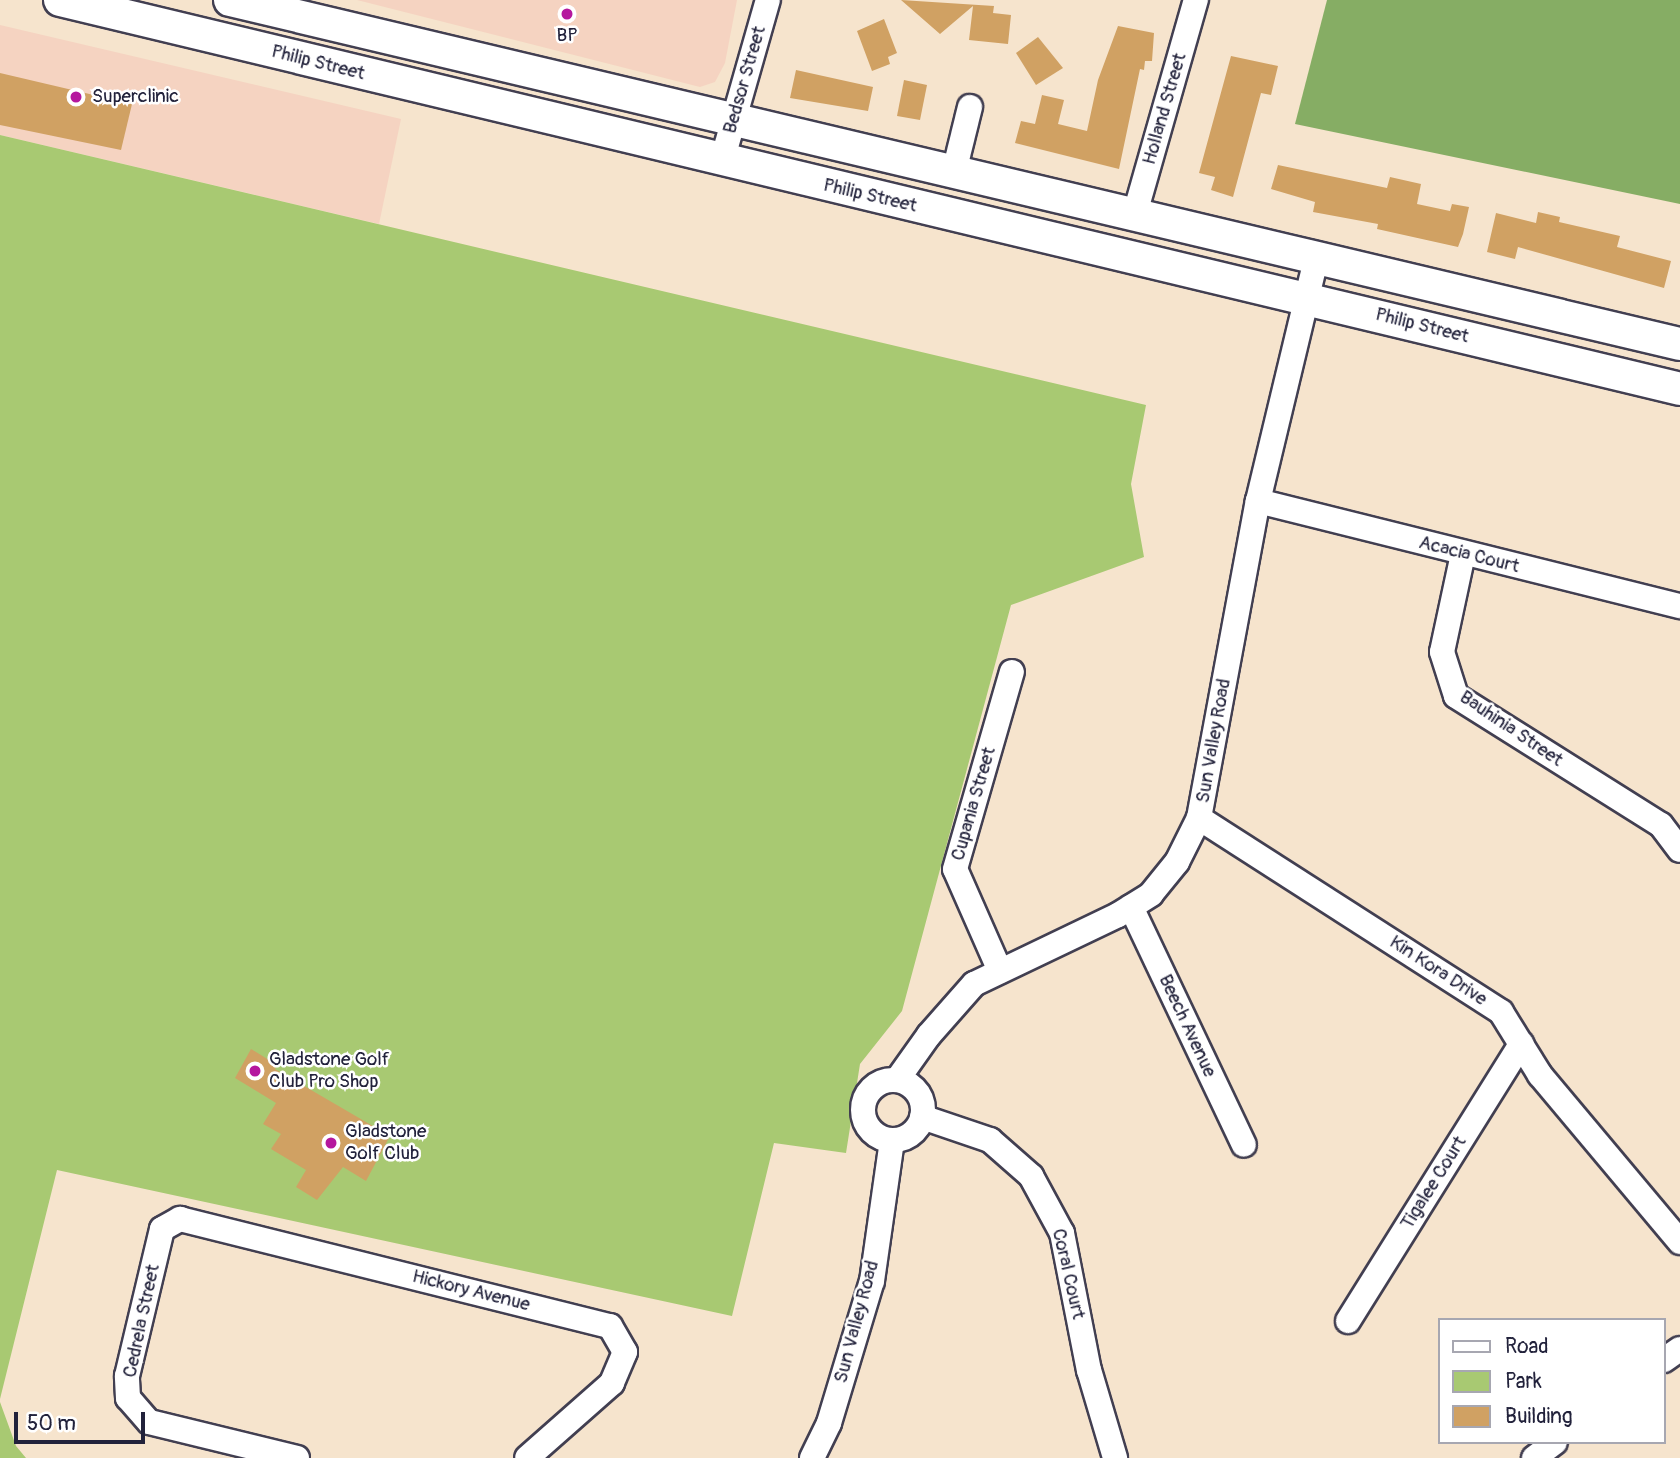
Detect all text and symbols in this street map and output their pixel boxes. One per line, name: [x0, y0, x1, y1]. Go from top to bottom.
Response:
marker: BP: [559, 6, 575, 22]
street label: Bedsor Street: [719, 24, 771, 136]
place label: BP: [556, 25, 578, 47]
street label: Philip Street: [269, 40, 367, 86]
street label: Holland Street: [1138, 50, 1192, 168]
place label: Superclinic: [92, 86, 179, 108]
marker: Superclinic: [66, 87, 86, 107]
street label: Philip Street: [821, 174, 919, 218]
street label: Philip Street: [1373, 303, 1471, 349]
street label: Acacia Court: [1416, 532, 1522, 578]
street label: Sun Valley Road: [1192, 677, 1236, 805]
street label: Bauhinia Street: [1455, 686, 1567, 772]
street label: Cupania Street: [947, 745, 1001, 863]
street label: Kin Kora Drive: [1385, 931, 1491, 1011]
street label: Beech Avenue: [1153, 971, 1221, 1081]
place label: Gladstone Golf Club Pro Shop: [269, 1049, 390, 1093]
marker: Gladstone Golf Club Pro Shop: [247, 1063, 263, 1079]
place label: Gladstone Golf Club: [345, 1121, 426, 1165]
street label: Tigalee Court: [1396, 1132, 1472, 1234]
marker: Gladstone Golf Club: [323, 1135, 339, 1151]
street label: Coral Court: [1047, 1227, 1089, 1321]
street label: Sun Valley Road: [830, 1258, 884, 1386]
street label: Cedrela Street: [119, 1262, 165, 1380]
street label: Hickory Avenue: [410, 1265, 532, 1317]
legend: [1438, 1318, 1666, 1444]
text: Road: [1505, 1333, 1549, 1360]
text: Park: [1505, 1368, 1542, 1395]
scale bar: [18, 1398, 149, 1442]
text: Building: [1505, 1403, 1572, 1430]
text: 50 m: [27, 1410, 76, 1437]

